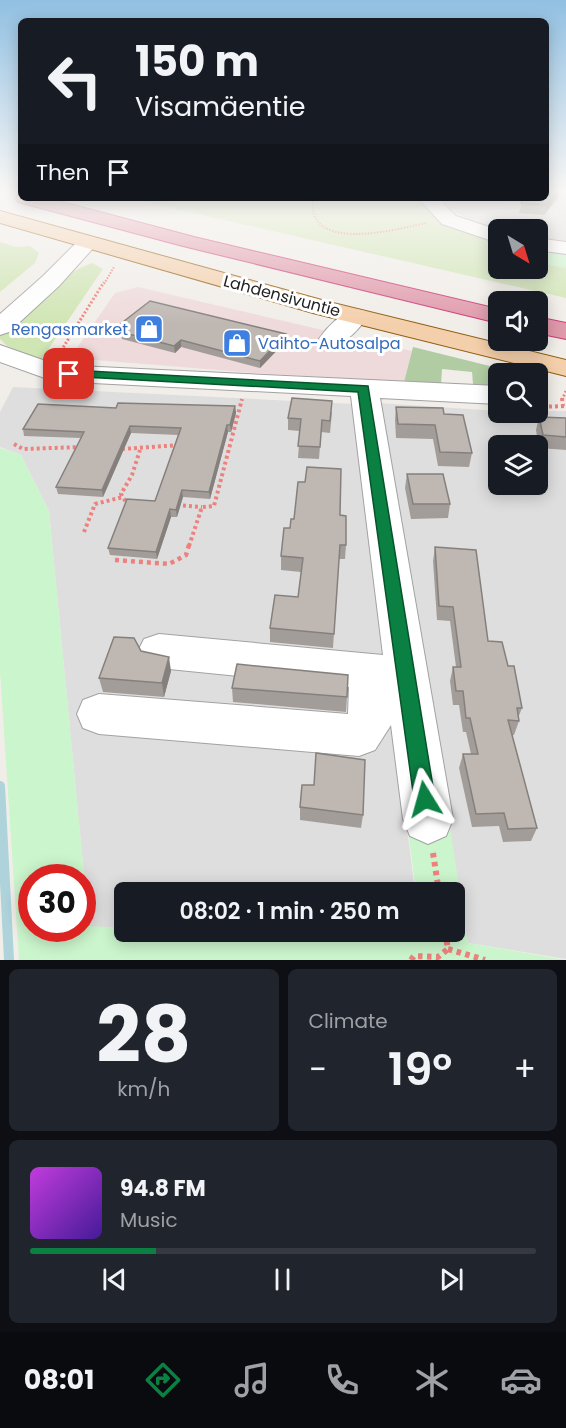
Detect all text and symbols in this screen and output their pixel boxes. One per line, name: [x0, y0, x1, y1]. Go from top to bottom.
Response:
text: 150 m: [135, 32, 259, 91]
icon: left: [36, 42, 114, 120]
text: Visamäentie: [135, 88, 306, 125]
icon: arrive: [102, 156, 135, 189]
text: Then: [36, 157, 90, 188]
north arrow: [488, 219, 548, 279]
map controls: [488, 219, 548, 495]
street label: Lahdensivuntie: [221, 269, 343, 323]
button: sound: [488, 291, 548, 351]
shop icon: Rengasmarket: [133, 313, 165, 345]
place label: Rengasmarket: [11, 318, 128, 341]
shop icon: Vaihto-Autosalpa: [221, 327, 253, 359]
place label: Vaihto-Autosalpa: [258, 332, 401, 355]
pin: [43, 348, 94, 399]
icon: arrive: [52, 357, 85, 390]
button: search: [488, 363, 548, 423]
button: layers: [488, 435, 548, 495]
position arrow: [393, 767, 457, 831]
speed limit sign: 30: [18, 864, 96, 942]
text: 08:02 · 1 min · 250 m: [179, 896, 400, 927]
text: 28: [96, 980, 191, 1089]
text: Climate: [309, 1007, 388, 1035]
text: 19°: [388, 1038, 452, 1101]
text: −: [309, 1046, 327, 1093]
text: +: [513, 1046, 536, 1093]
text: km/h: [117, 1075, 170, 1103]
text: 94.8 FM: [120, 1173, 206, 1204]
text: Music: [120, 1206, 178, 1234]
icon: previous: [98, 1263, 131, 1296]
icon: pause: [266, 1263, 299, 1296]
icon: next: [435, 1263, 468, 1296]
icon: directions: [142, 1359, 184, 1401]
icon: music: [231, 1359, 273, 1401]
icon: phone: [321, 1359, 363, 1401]
icon: climate: [411, 1359, 453, 1401]
icon: car: [500, 1359, 542, 1401]
text: 08:01: [24, 1361, 94, 1398]

